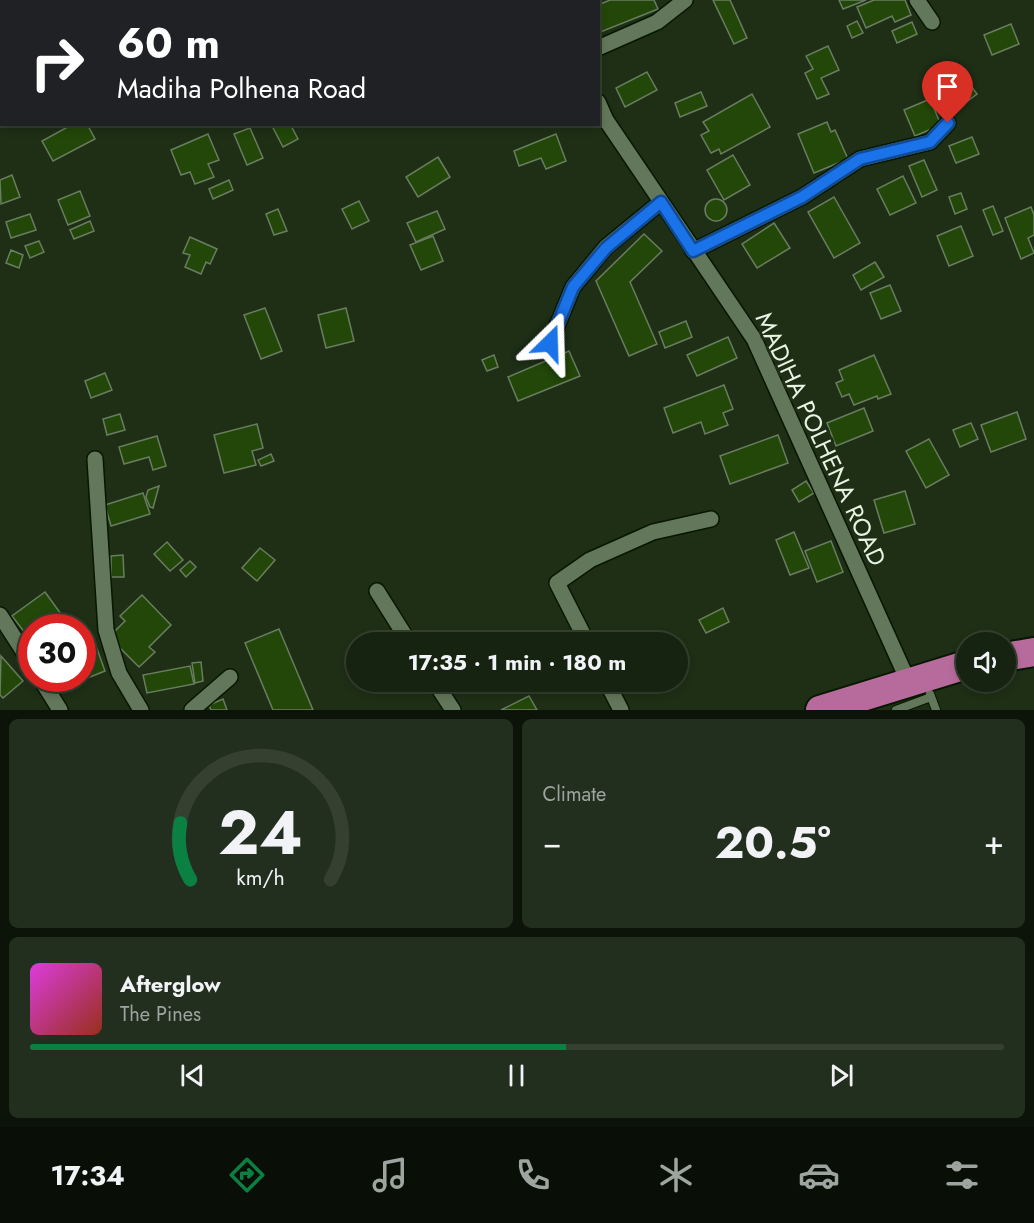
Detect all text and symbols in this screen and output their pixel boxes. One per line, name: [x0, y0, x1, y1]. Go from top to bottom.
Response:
text: 60 m: [117, 13, 220, 74]
icon: right: [18, 24, 96, 102]
pin: [922, 61, 973, 123]
text: Madiha Polhena Road: [117, 69, 366, 108]
icon: arrive: [931, 70, 964, 103]
street label: MADIHA POLHENA ROAD: [747, 306, 895, 572]
position arrow: [518, 311, 582, 375]
speed limit sign: 30: [18, 614, 96, 692]
map controls: [956, 632, 1016, 692]
button: sound: [956, 632, 1016, 692]
text: 17:35 · 1 min · 180 m: [408, 646, 626, 678]
text: Climate: [543, 780, 606, 809]
text: 24: [219, 787, 303, 877]
text: 20.5°: [715, 810, 831, 875]
text: −: [543, 819, 562, 866]
text: +: [984, 819, 1004, 866]
text: km/h: [237, 863, 285, 894]
text: Afterglow: [120, 968, 221, 1000]
text: The Pines: [120, 1000, 201, 1029]
icon: previous: [176, 1059, 209, 1092]
icon: pause: [500, 1059, 533, 1092]
icon: next: [825, 1059, 858, 1092]
icon: directions: [226, 1154, 268, 1196]
icon: music: [369, 1154, 411, 1196]
icon: phone: [512, 1154, 554, 1196]
icon: climate: [655, 1154, 697, 1196]
icon: car: [798, 1154, 840, 1196]
icon: filters: [941, 1154, 983, 1196]
text: 17:34: [51, 1156, 125, 1195]

